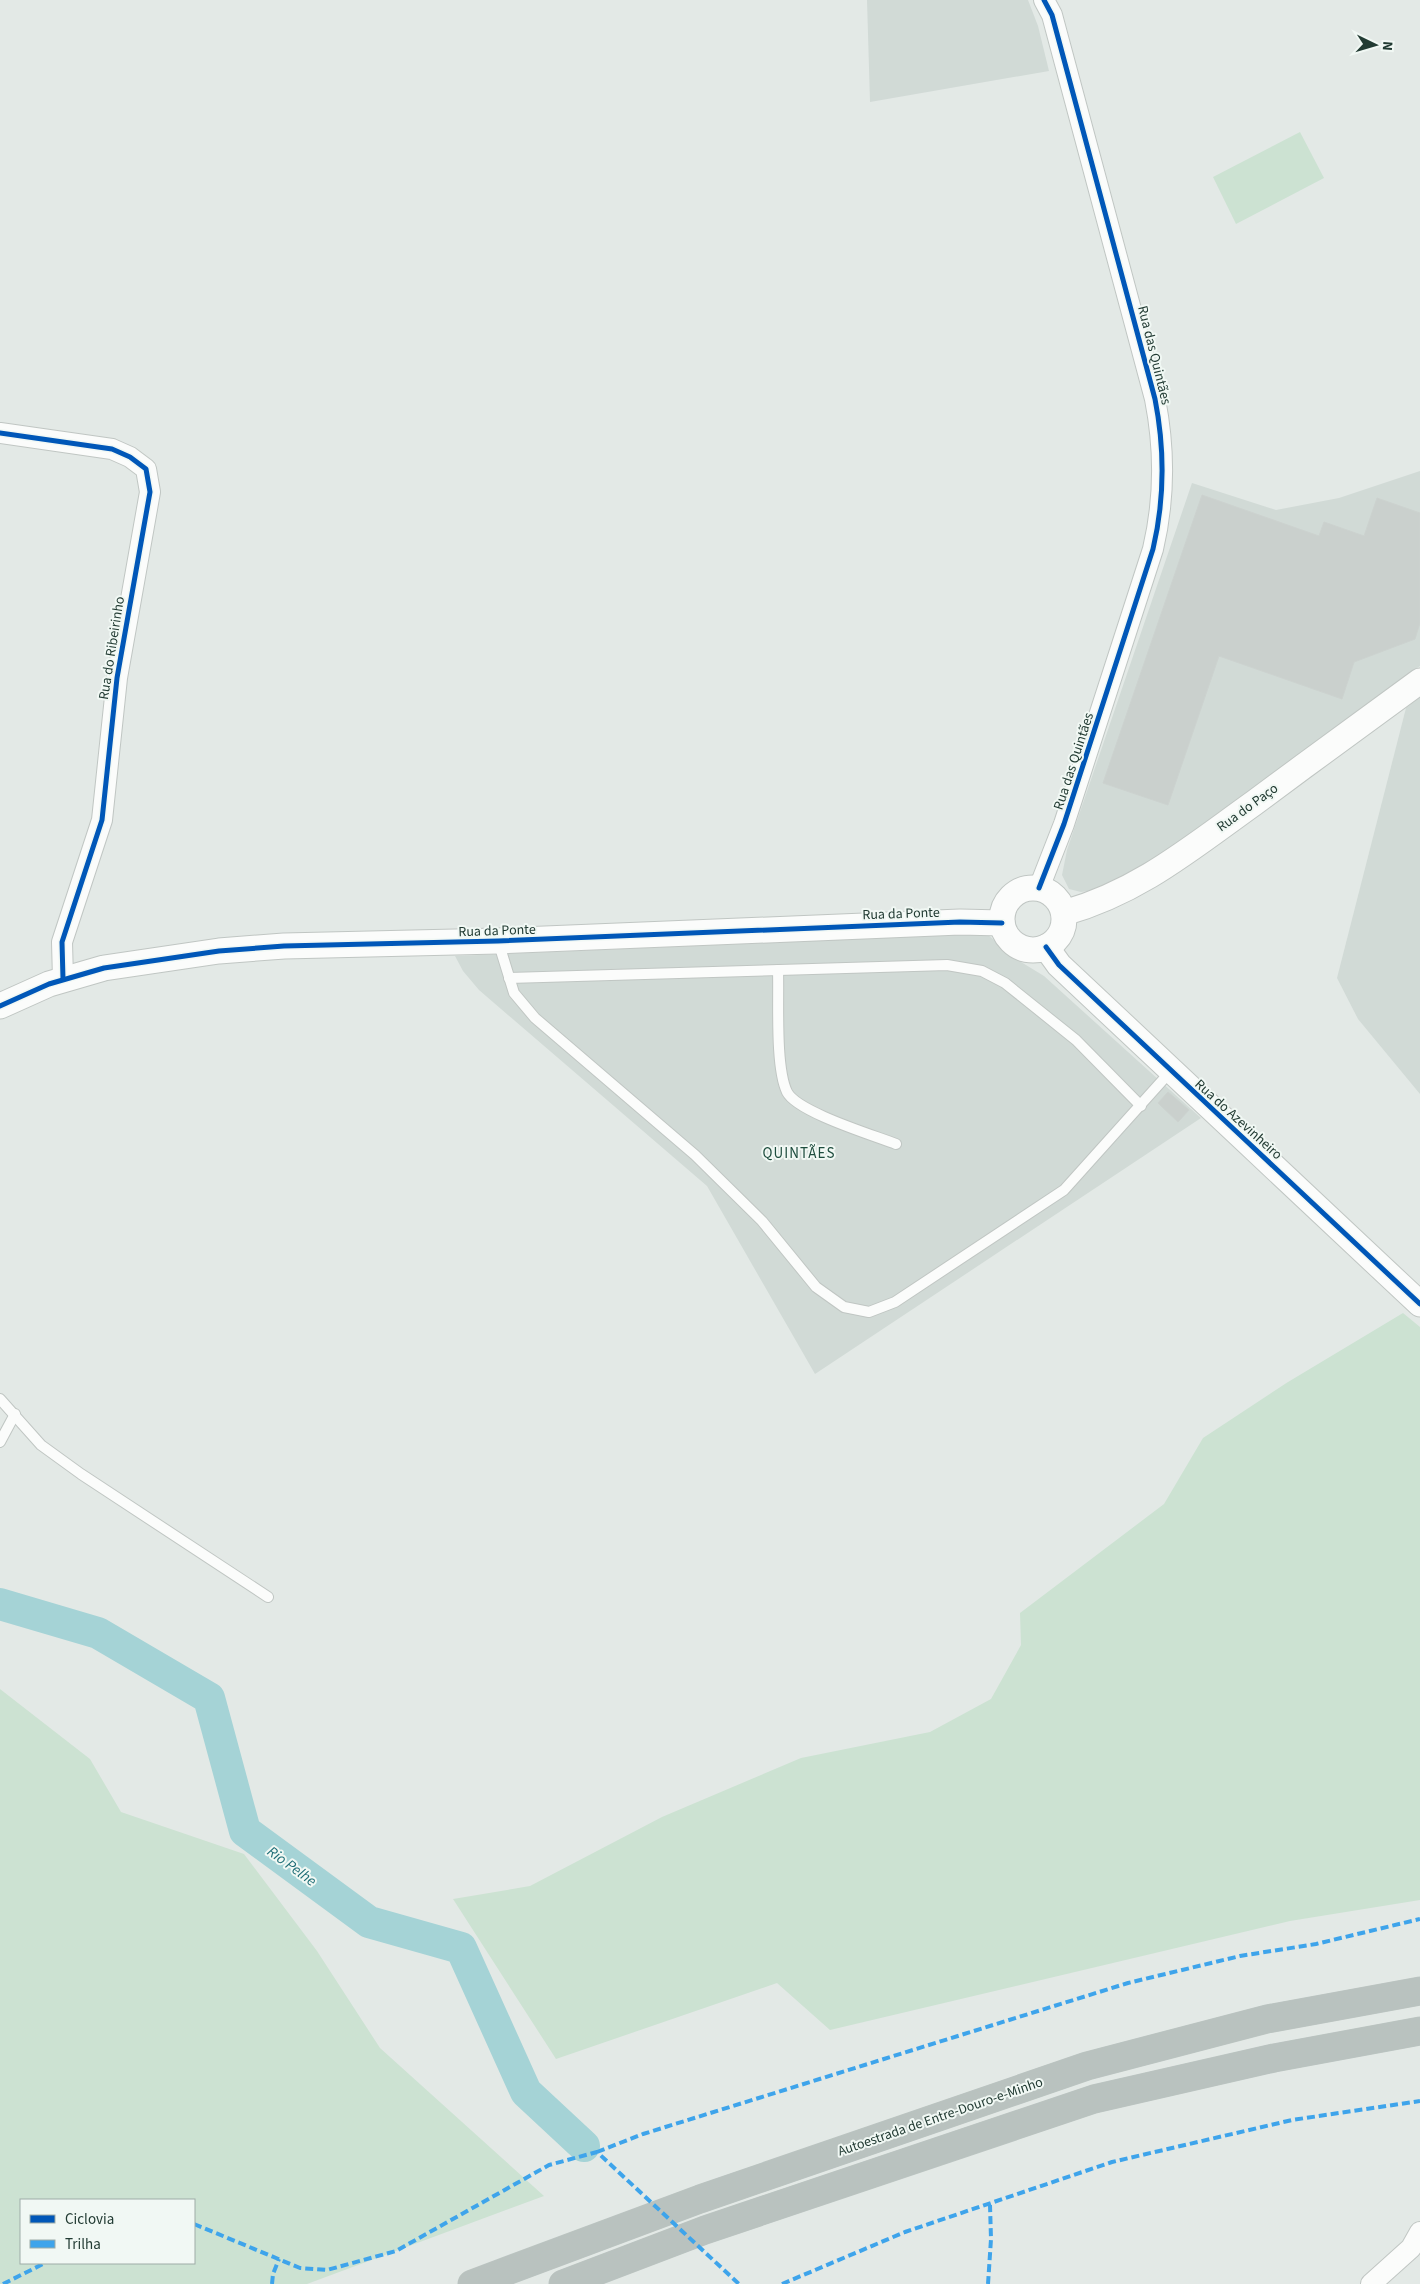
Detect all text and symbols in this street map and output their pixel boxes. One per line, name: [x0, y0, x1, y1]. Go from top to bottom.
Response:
north arrow: [1350, 20, 1400, 70]
text: N: [1377, 41, 1397, 52]
street label: Rua das Quintães: [1132, 304, 1176, 407]
street label: Rua do Ribeirinho: [94, 595, 130, 701]
street label: Rua das Quintães: [1049, 710, 1099, 813]
street label: Rua do Paço: [1213, 779, 1282, 837]
street label: Rua da Ponte: [862, 903, 940, 925]
street label: Rua da Ponte: [458, 920, 536, 942]
street label: Rua do Azevinheiro: [1190, 1075, 1287, 1165]
district label: QUINTÃES: [763, 1143, 835, 1164]
water label: Rio Pelhe: [263, 1841, 321, 1892]
street label: Autoestrada de Entre-Douro-e-Minho: [835, 2072, 1046, 2162]
legend: [20, 2199, 195, 2264]
text: Ciclovia: [65, 2209, 114, 2230]
text: Trilha: [65, 2234, 101, 2255]

